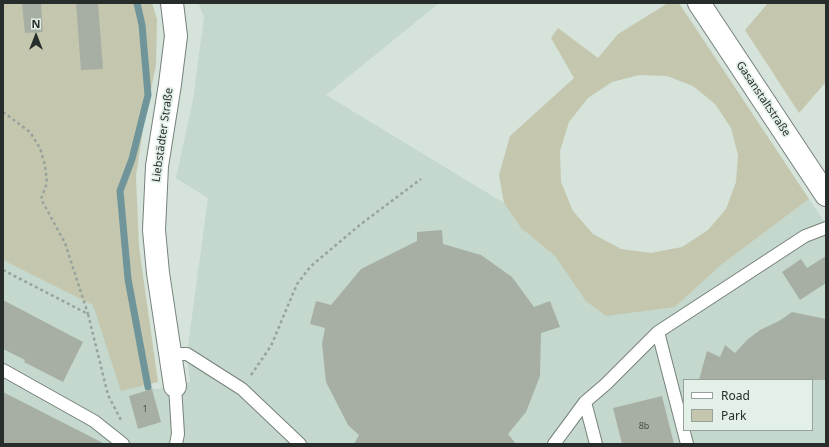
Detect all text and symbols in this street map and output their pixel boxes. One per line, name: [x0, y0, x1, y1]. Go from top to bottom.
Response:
north arrow: [16, 16, 56, 56]
text: N: [32, 16, 40, 31]
street label: Gasanstaltstraße: [733, 59, 793, 139]
street label: Liebstädter Straße: [150, 87, 176, 183]
legend: [683, 379, 813, 431]
text: Road: [721, 387, 750, 404]
house number: 1: [142, 404, 148, 414]
text: Park: [721, 407, 746, 424]
house number: 8b: [639, 421, 649, 431]

